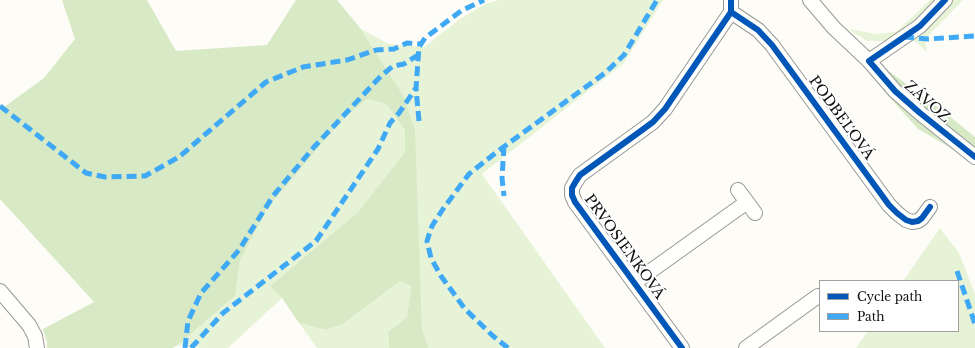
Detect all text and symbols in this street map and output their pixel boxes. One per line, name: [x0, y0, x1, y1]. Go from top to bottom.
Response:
street label: PODBEĽOVÁ: [805, 73, 877, 163]
street label: ZÁVOZ: [901, 78, 953, 126]
street label: PRVOSIENKOVÁ: [580, 191, 668, 303]
legend: [819, 280, 959, 332]
text: Cycle path: [857, 289, 922, 304]
text: Path: [857, 309, 885, 324]

